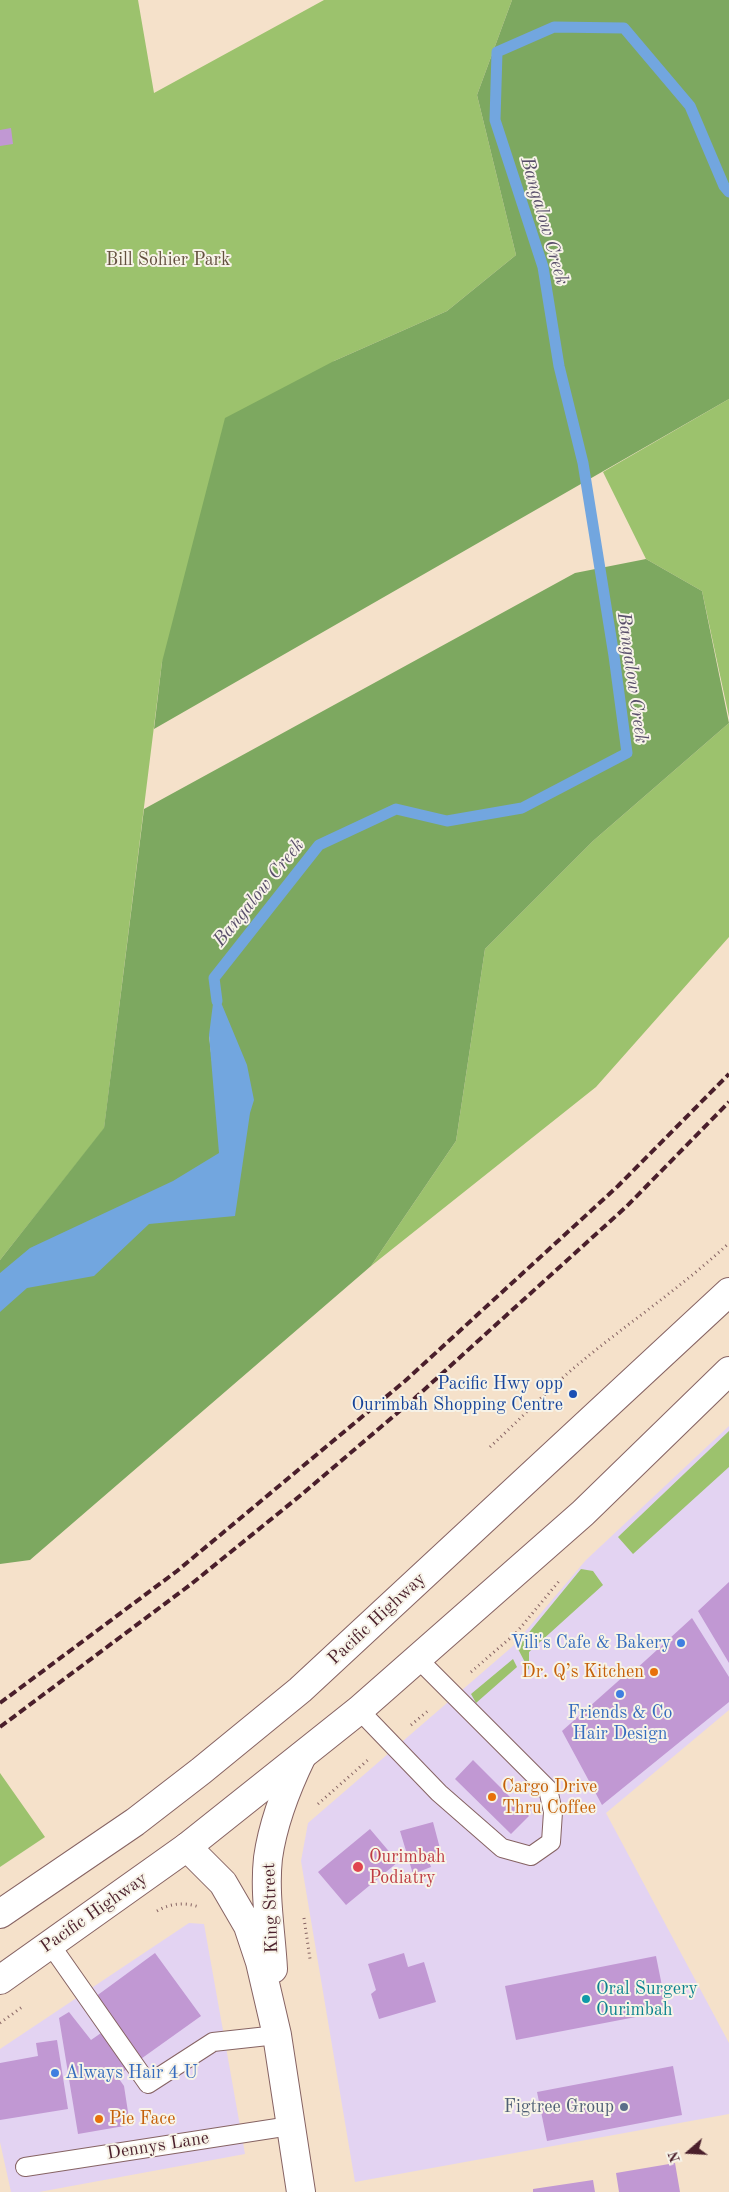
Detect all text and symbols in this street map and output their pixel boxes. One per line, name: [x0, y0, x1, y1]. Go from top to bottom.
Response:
water label: Bangalow Creek: [515, 154, 573, 288]
park label: Bill Sohier Park: [106, 249, 230, 271]
water label: Bangalow Creek: [611, 611, 653, 745]
water label: Bangalow Creek: [208, 834, 310, 952]
place label: Pacific Hwy opp Ourimbah Shopping Centre: [351, 1373, 563, 1416]
marker: Pacific Hwy opp Ourimbah Shopping Centre: [567, 1388, 579, 1400]
street label: Pacific Highway: [324, 1568, 430, 1670]
place label: Vili's Cafe & Bakery: [511, 1632, 671, 1654]
marker: Vili's Cafe & Bakery: [675, 1637, 687, 1649]
place label: Dr. Q’s Kitchen: [522, 1661, 644, 1683]
marker: Dr. Q’s Kitchen: [648, 1666, 660, 1678]
marker: Friends & Co Hair Design: [614, 1688, 626, 1700]
place label: Friends & Co Hair Design: [568, 1702, 672, 1745]
place label: Cargo Drive Thru Coffee: [502, 1776, 597, 1818]
marker: Cargo Drive Thru Coffee: [486, 1791, 498, 1803]
place label: Ourimbah Podiatry: [369, 1846, 446, 1888]
marker: Ourimbah Podiatry: [351, 1860, 365, 1874]
street label: King Street: [259, 1862, 283, 1954]
street label: Pacific Highway: [36, 1868, 152, 1958]
place label: Oral Surgery Ourimbah: [596, 1978, 698, 2020]
marker: Oral Surgery Ourimbah: [580, 1993, 592, 2005]
place label: Always Hair 4 U: [65, 2062, 198, 2084]
marker: Always Hair 4 U: [49, 2067, 61, 2079]
place label: Figtree Group: [504, 2096, 614, 2118]
marker: Figtree Group: [618, 2101, 630, 2113]
place label: Pie Face: [109, 2108, 175, 2130]
marker: Pie Face: [93, 2113, 105, 2125]
street label: Dennys Lane: [105, 2127, 211, 2165]
north arrow: [664, 2127, 714, 2177]
text: N: [666, 2150, 683, 2164]

